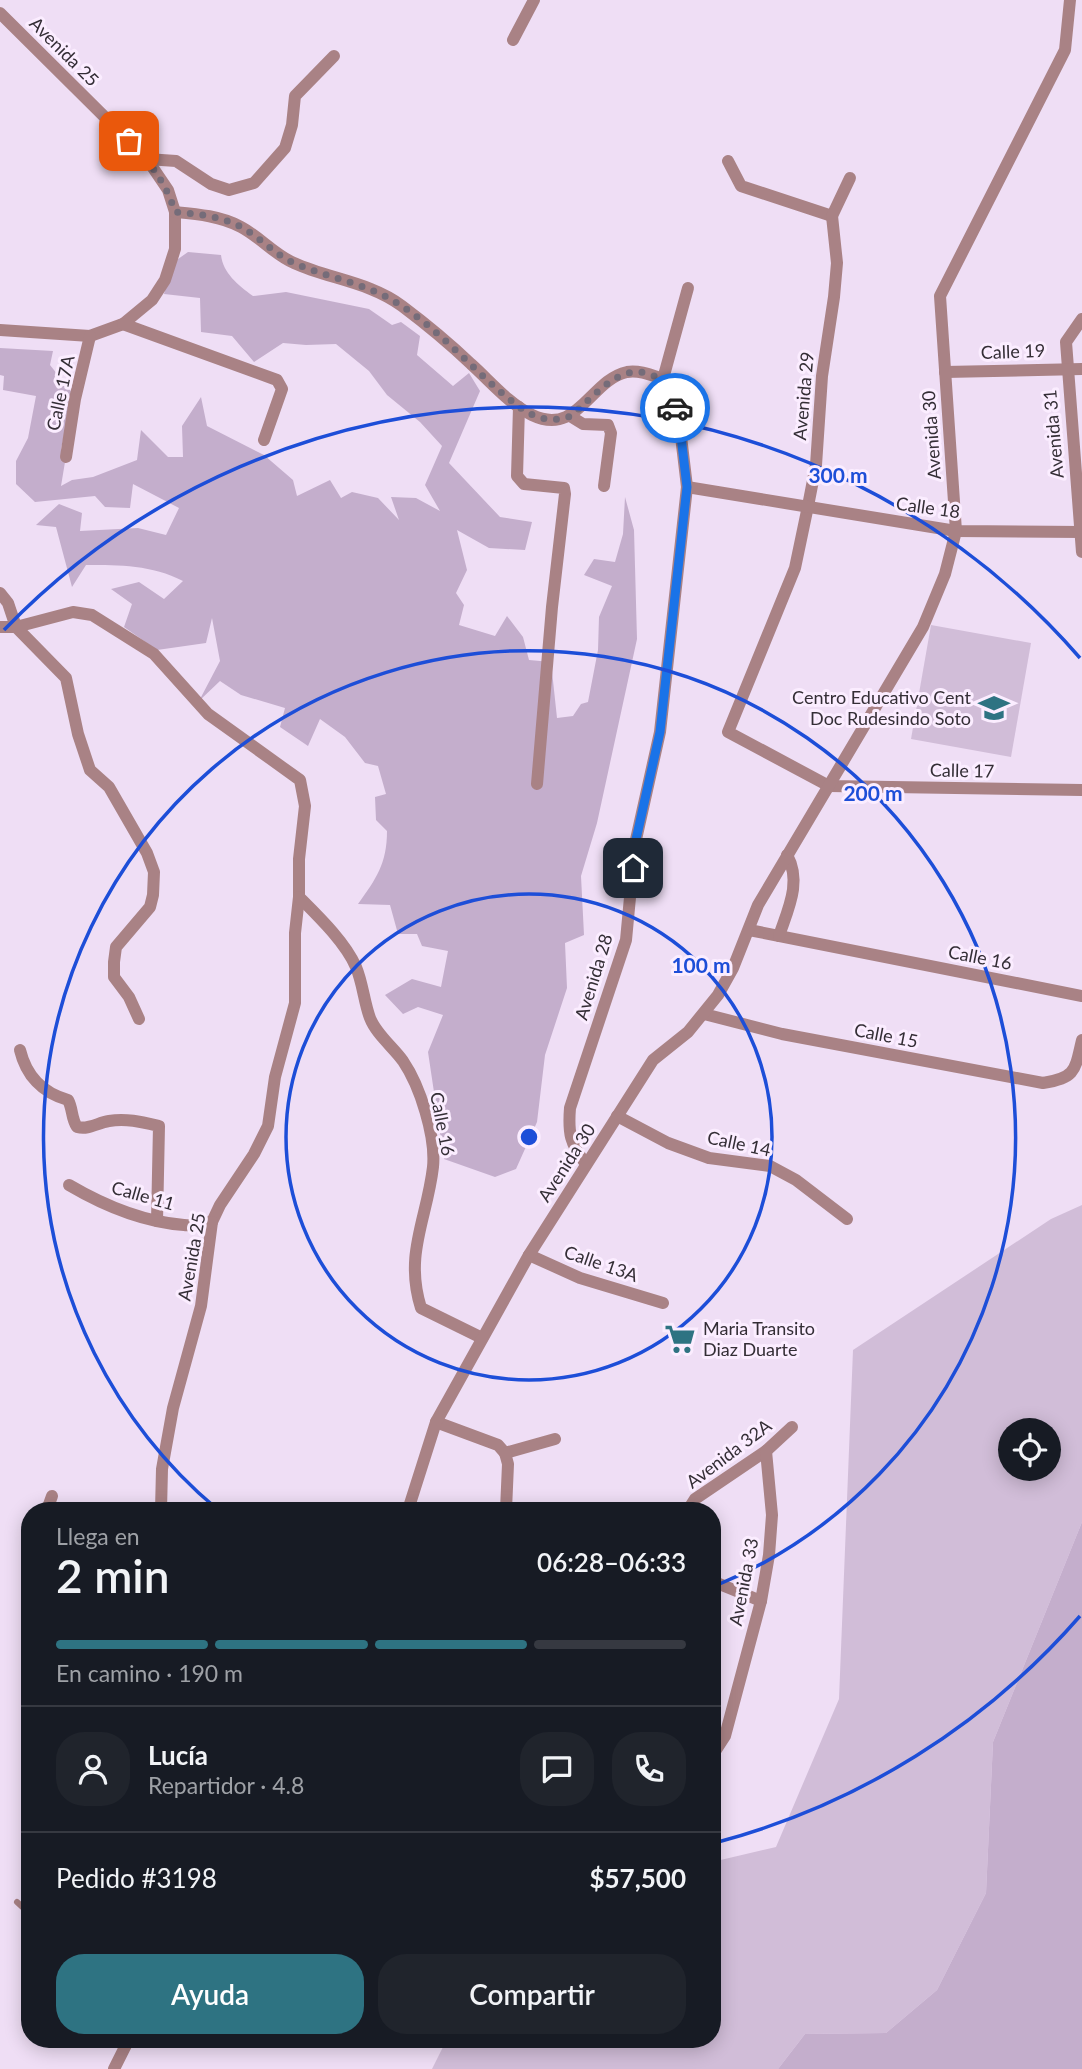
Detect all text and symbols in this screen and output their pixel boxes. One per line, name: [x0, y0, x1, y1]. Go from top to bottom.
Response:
street label: Avenida 25: [26, 12, 104, 90]
pin: [99, 111, 159, 171]
icon: bag: [110, 122, 148, 160]
street label: Calle 19: [980, 339, 1046, 363]
street label: Avenida 29: [788, 351, 818, 441]
street label: Calle 17A: [41, 352, 79, 433]
courier: [640, 373, 710, 443]
icon: car: [656, 389, 694, 427]
street label: Avenida 31: [1038, 389, 1068, 479]
street label: Avenida 30: [917, 390, 945, 480]
text: 300 m: [808, 462, 868, 487]
street label: Calle 18: [895, 492, 962, 522]
place label: Centro Educativo Cent Doc Rudesindo Soto: [792, 686, 972, 729]
school or university icon: Centro Educativo Cent Doc Rudesindo Soto: [977, 691, 1011, 725]
street label: Calle 17: [930, 758, 994, 782]
text: 200 m: [843, 780, 903, 805]
pin: [603, 838, 663, 898]
icon: home: [614, 849, 652, 887]
street label: Avenida 28: [570, 931, 617, 1022]
street label: Calle 16: [946, 940, 1014, 974]
text: 100 m: [671, 952, 731, 977]
street label: Calle 15: [852, 1018, 920, 1052]
street label: Calle 16: [426, 1090, 460, 1158]
street label: Avenida 30: [533, 1119, 600, 1206]
centre of rings: [517, 1125, 541, 1149]
street label: Calle 14: [705, 1126, 773, 1160]
street label: Calle 11: [109, 1176, 177, 1214]
street label: Avenida 25: [172, 1211, 210, 1303]
street label: Calle 13A: [562, 1240, 642, 1286]
place label: Maria Transito Diaz Duarte: [703, 1317, 815, 1360]
supermarket icon: Maria Transito Diaz Duarte: [663, 1322, 697, 1356]
street label: Avenida 32A: [681, 1414, 776, 1492]
map controls: [998, 1418, 1061, 1481]
button: locate: [998, 1418, 1061, 1481]
text: Llega en: [56, 1522, 140, 1550]
street label: Avenida 33: [724, 1536, 762, 1628]
text: 06:28–06:33: [537, 1546, 686, 1578]
text: 2 min: [56, 1548, 170, 1603]
text: En camino · 190 m: [56, 1659, 243, 1687]
button: person: [56, 1732, 130, 1806]
button: chat: [520, 1732, 594, 1806]
button: phone: [612, 1732, 686, 1806]
text: Lucía: [148, 1739, 208, 1771]
text: Repartidor · 4.8: [148, 1771, 304, 1799]
text: Pedido #3198: [56, 1862, 217, 1894]
text: $57,500: [589, 1862, 686, 1894]
button: Ayuda: [56, 1954, 364, 2034]
button: Compartir: [378, 1954, 686, 2034]

